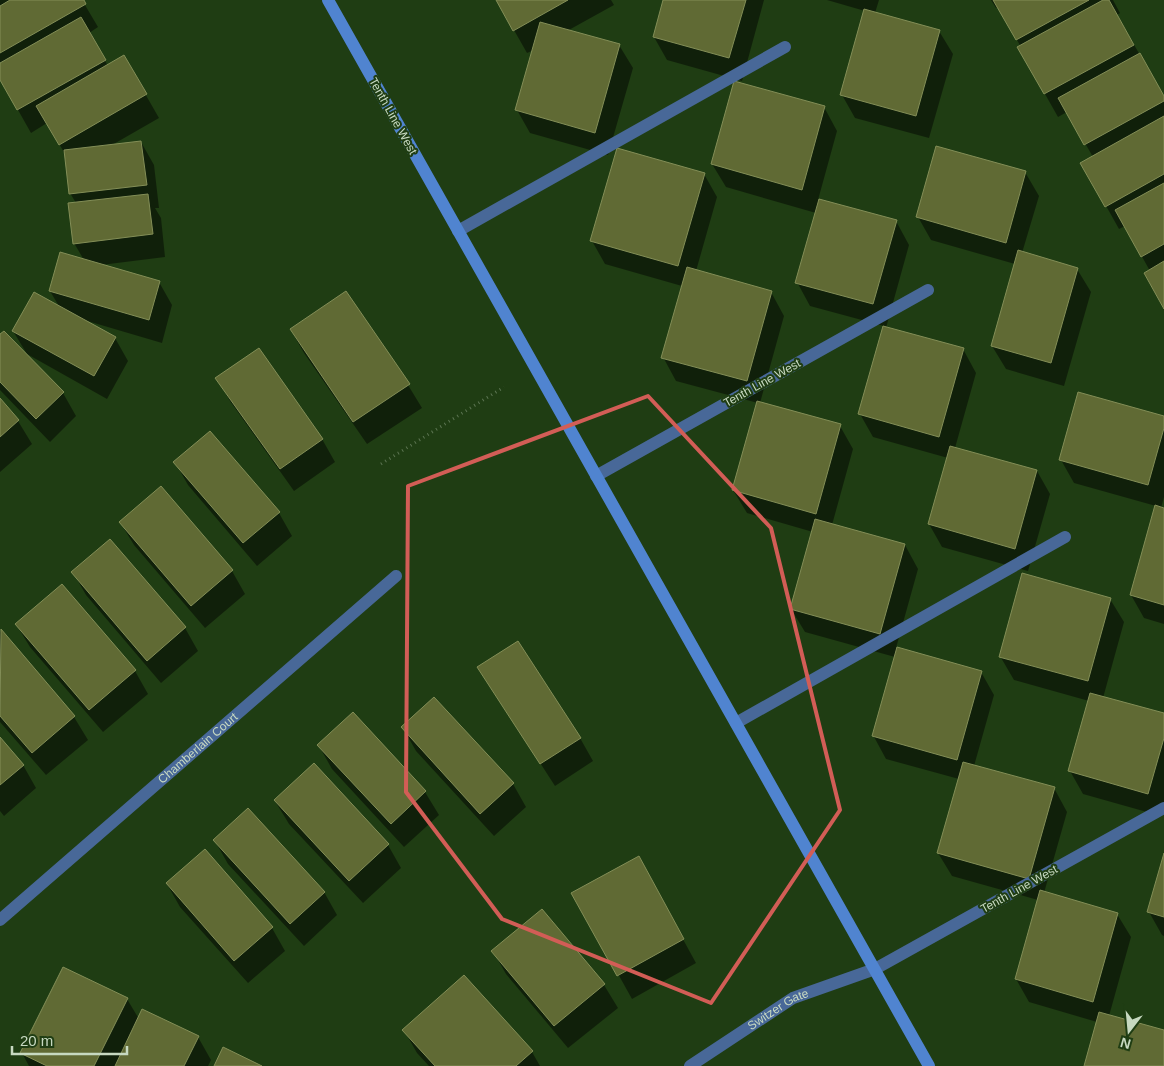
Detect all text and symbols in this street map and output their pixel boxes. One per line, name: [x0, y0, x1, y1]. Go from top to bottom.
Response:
street label: Tenth Line West: [366, 75, 420, 158]
street label: Tenth Line West: [721, 356, 804, 410]
street label: Chamberlain Court: [155, 709, 241, 787]
street label: Tenth Line West: [978, 862, 1061, 916]
street label: Switzer Gate: [745, 986, 811, 1033]
north arrow: [1104, 1006, 1154, 1056]
scale bar: [12, 1024, 128, 1056]
text: 20 m: [20, 1032, 53, 1049]
text: N: [1118, 1034, 1132, 1053]

